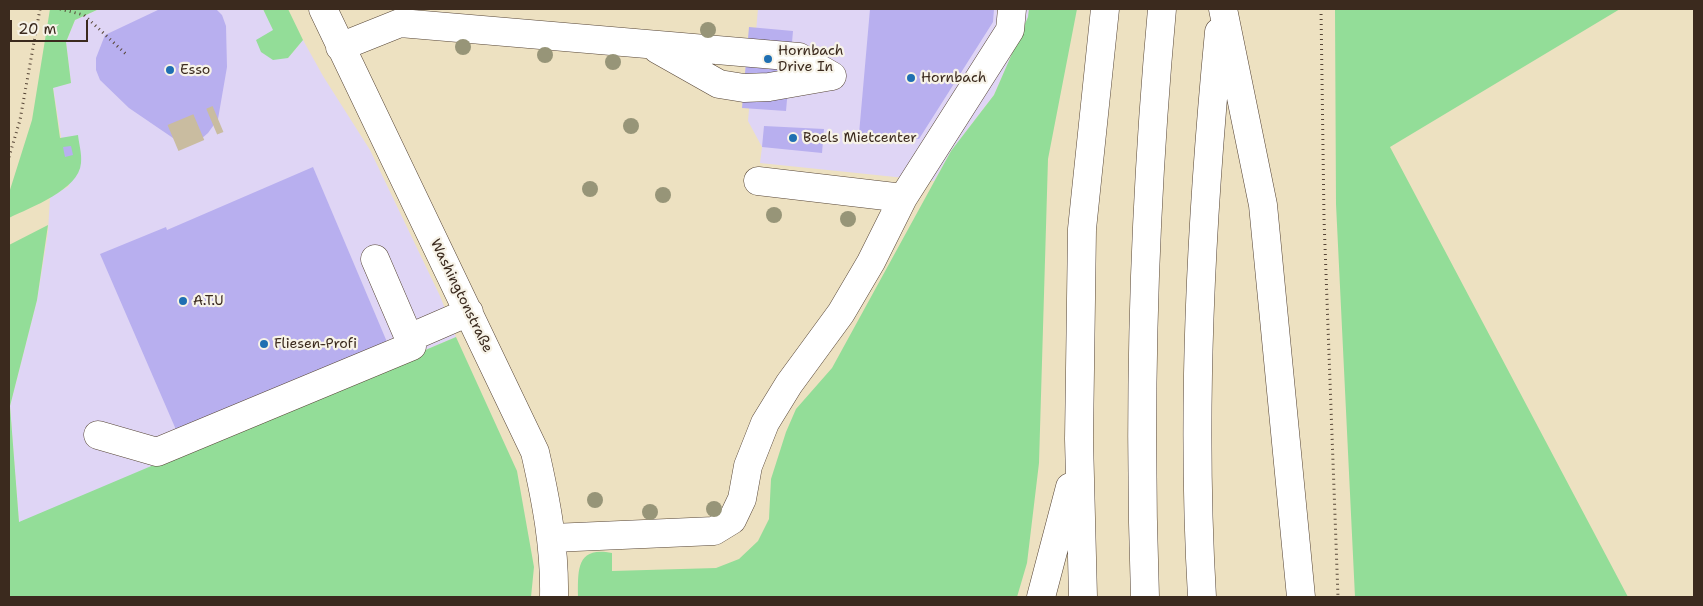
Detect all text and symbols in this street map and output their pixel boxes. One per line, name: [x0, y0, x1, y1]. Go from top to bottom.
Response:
scale bar: [12, 10, 90, 42]
text: 20 m: [18, 19, 57, 39]
place label: Hornbach Drive In: [778, 43, 844, 75]
marker: Hornbach Drive In: [762, 53, 774, 65]
place label: Esso: [180, 62, 210, 78]
marker: Esso: [164, 64, 176, 76]
place label: Hornbach: [921, 70, 987, 86]
marker: Hornbach: [905, 72, 917, 84]
place label: Boels Mietcenter: [803, 130, 917, 146]
marker: Boels Mietcenter: [787, 132, 799, 144]
street label: Washingtonstraße: [426, 236, 496, 356]
place label: A.T.U: [193, 293, 224, 309]
marker: A.T.U: [177, 295, 189, 307]
place label: Fliesen-Profi: [274, 336, 357, 352]
marker: Fliesen-Profi: [258, 338, 270, 350]

